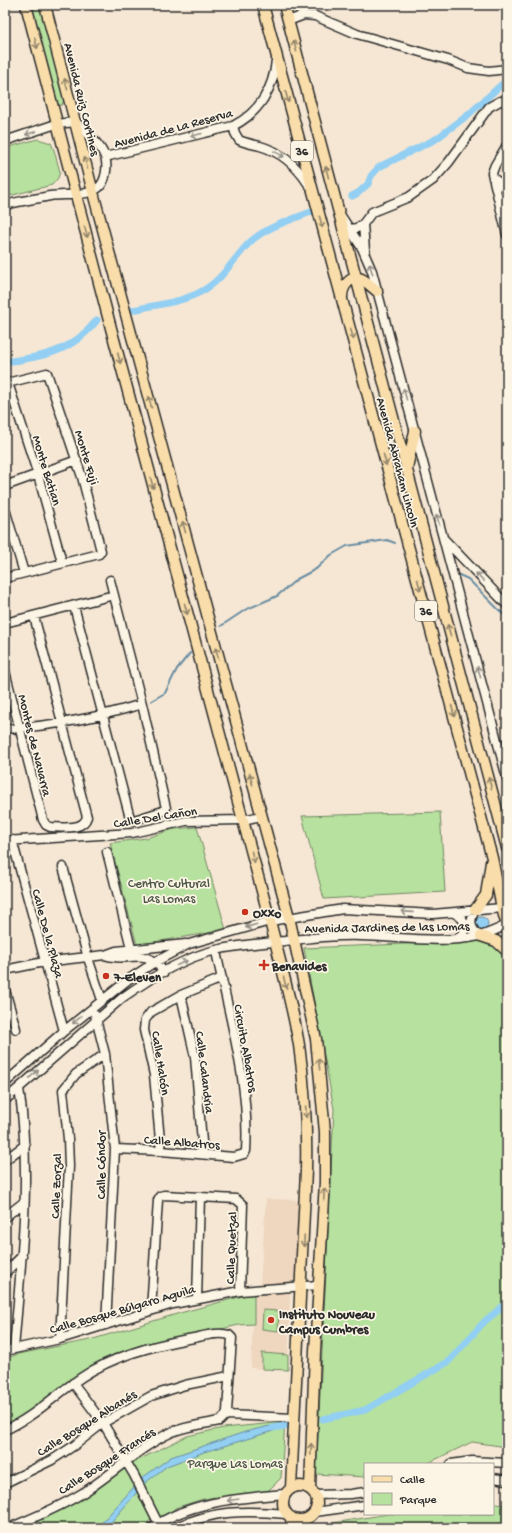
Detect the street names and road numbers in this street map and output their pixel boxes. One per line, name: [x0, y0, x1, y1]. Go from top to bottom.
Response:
street label: Avenida Ruiz Cortines: [59, 42, 102, 159]
street label: Avenida de La Reserva: [113, 106, 235, 152]
road number: 36: [291, 141, 313, 161]
street label: Avenida Abraham Lincoln: [372, 396, 421, 530]
street label: Monte Fuji: [70, 429, 101, 487]
street label: Monte Batian: [28, 434, 64, 508]
road number: 36: [415, 601, 437, 621]
street label: Montes de Navarra: [14, 693, 54, 799]
street label: Calle Del Cañon: [113, 804, 199, 832]
street label: Calle De la Plaza: [28, 888, 66, 980]
street label: Avenida Jardines de las Lomas: [304, 920, 471, 937]
street label: Circuito Albatros: [229, 1003, 260, 1095]
street label: Calle Halcón: [147, 1030, 172, 1097]
street label: Calle Calandria: [191, 1030, 216, 1115]
street label: Calle Cóndor: [95, 1129, 110, 1199]
street label: Calle Albatros: [143, 1133, 221, 1154]
street label: Calle Zorzal: [49, 1153, 66, 1219]
street label: Calle Quetzal: [224, 1211, 241, 1285]
street label: Calle Bosque Búlgaro Aguila: [48, 1282, 198, 1338]
street label: Calle Bosque Albanés: [35, 1387, 141, 1461]
street label: Calle Bosque Francés: [56, 1425, 160, 1499]

